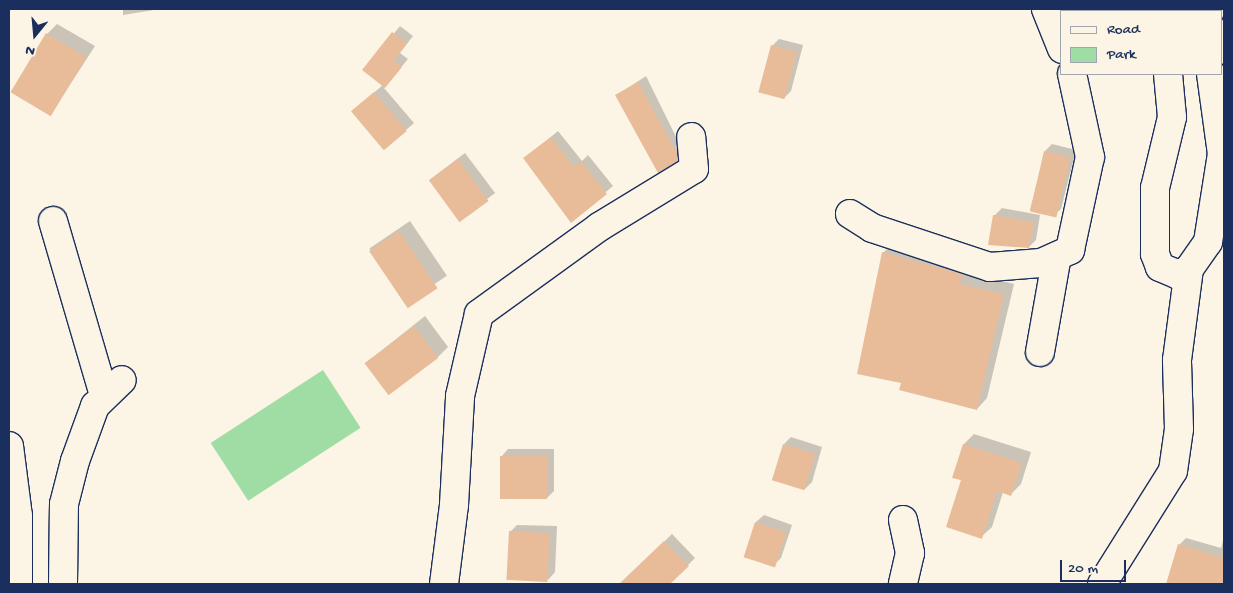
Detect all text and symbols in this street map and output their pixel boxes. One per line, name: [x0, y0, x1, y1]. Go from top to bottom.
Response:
north arrow: [10, 10, 60, 60]
legend: [1060, 10, 1223, 75]
text: Road: [1107, 21, 1140, 39]
text: N: [24, 40, 37, 59]
text: Park: [1107, 46, 1136, 64]
scale bar: [1063, 550, 1129, 582]
text: 20 m: [1068, 560, 1098, 578]

